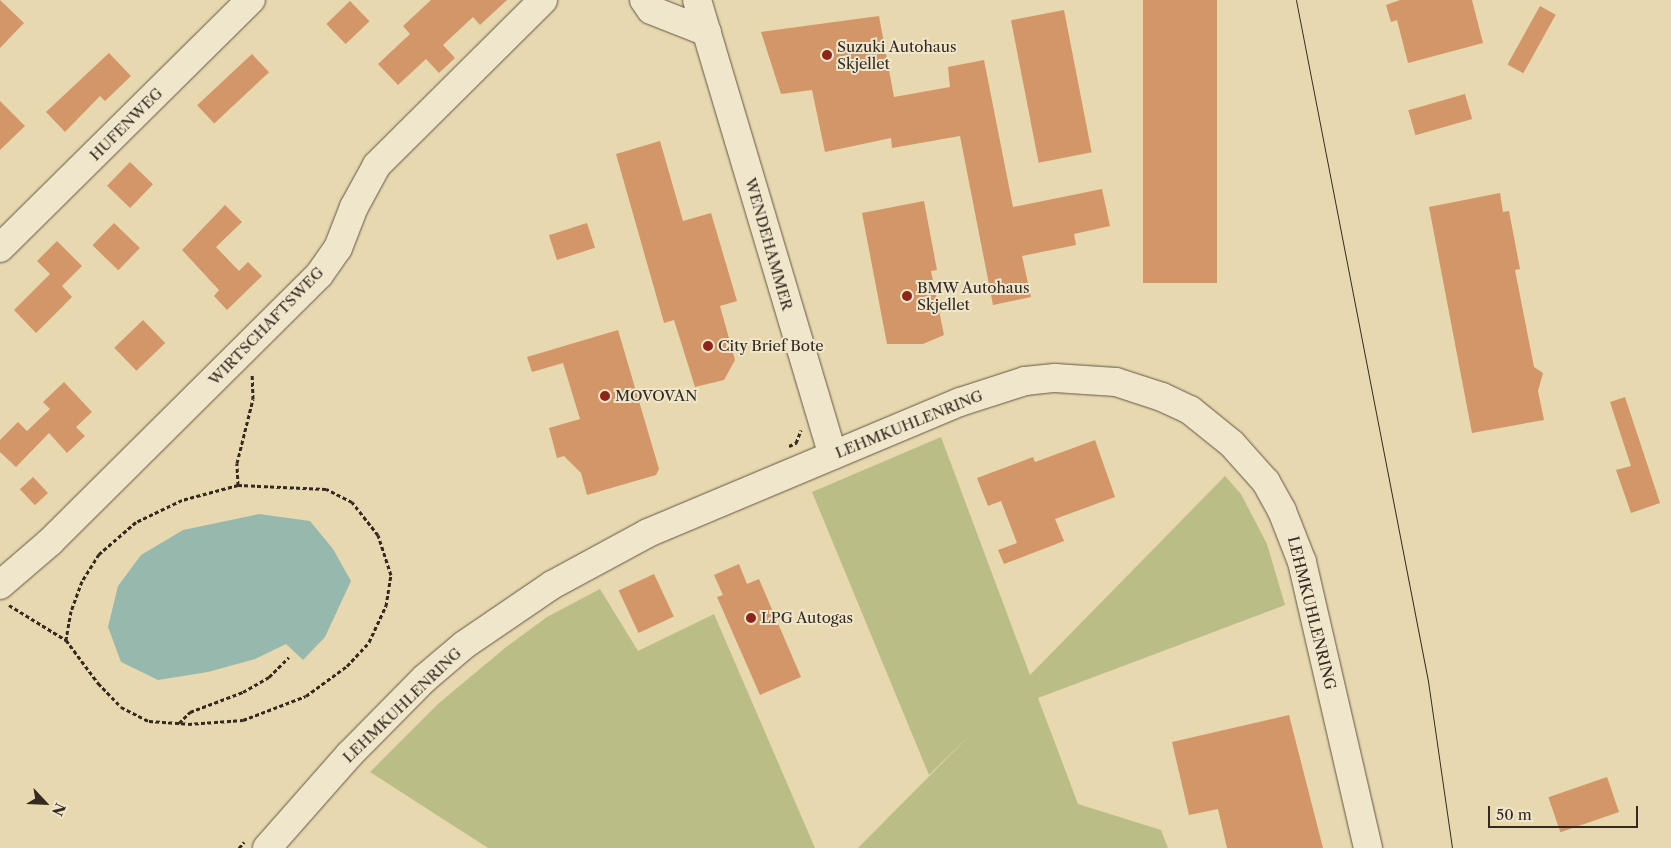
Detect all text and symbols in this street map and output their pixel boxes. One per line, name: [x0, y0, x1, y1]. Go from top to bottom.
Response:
place label: Suzuki Autohaus Skjellet: [837, 37, 957, 72]
marker: Suzuki Autohaus Skjellet: [821, 49, 833, 61]
street label: HUFENWEG: [86, 84, 166, 164]
street label: WENDEHAMMER: [741, 176, 797, 312]
street label: WIRTSCHAFTSWEG: [205, 263, 327, 389]
place label: BMW Autohaus Skjellet: [917, 278, 1031, 313]
marker: BMW Autohaus Skjellet: [901, 290, 913, 302]
place label: City Brief Bote: [718, 337, 824, 355]
marker: City Brief Bote: [702, 340, 714, 352]
street label: LEHMKUHLENRING: [833, 386, 985, 462]
place label: MOVOVAN: [615, 387, 697, 405]
marker: MOVOVAN: [599, 390, 611, 402]
street label: LEHMKUHLENRING: [1284, 534, 1340, 692]
place label: LPG Autogas: [761, 609, 854, 627]
marker: LPG Autogas: [745, 612, 757, 624]
street label: LEHMKUHLENRING: [339, 644, 465, 766]
north arrow: [20, 778, 70, 828]
scale bar: [1491, 796, 1641, 828]
text: N: [48, 800, 69, 819]
text: 50 m: [1496, 805, 1532, 824]

